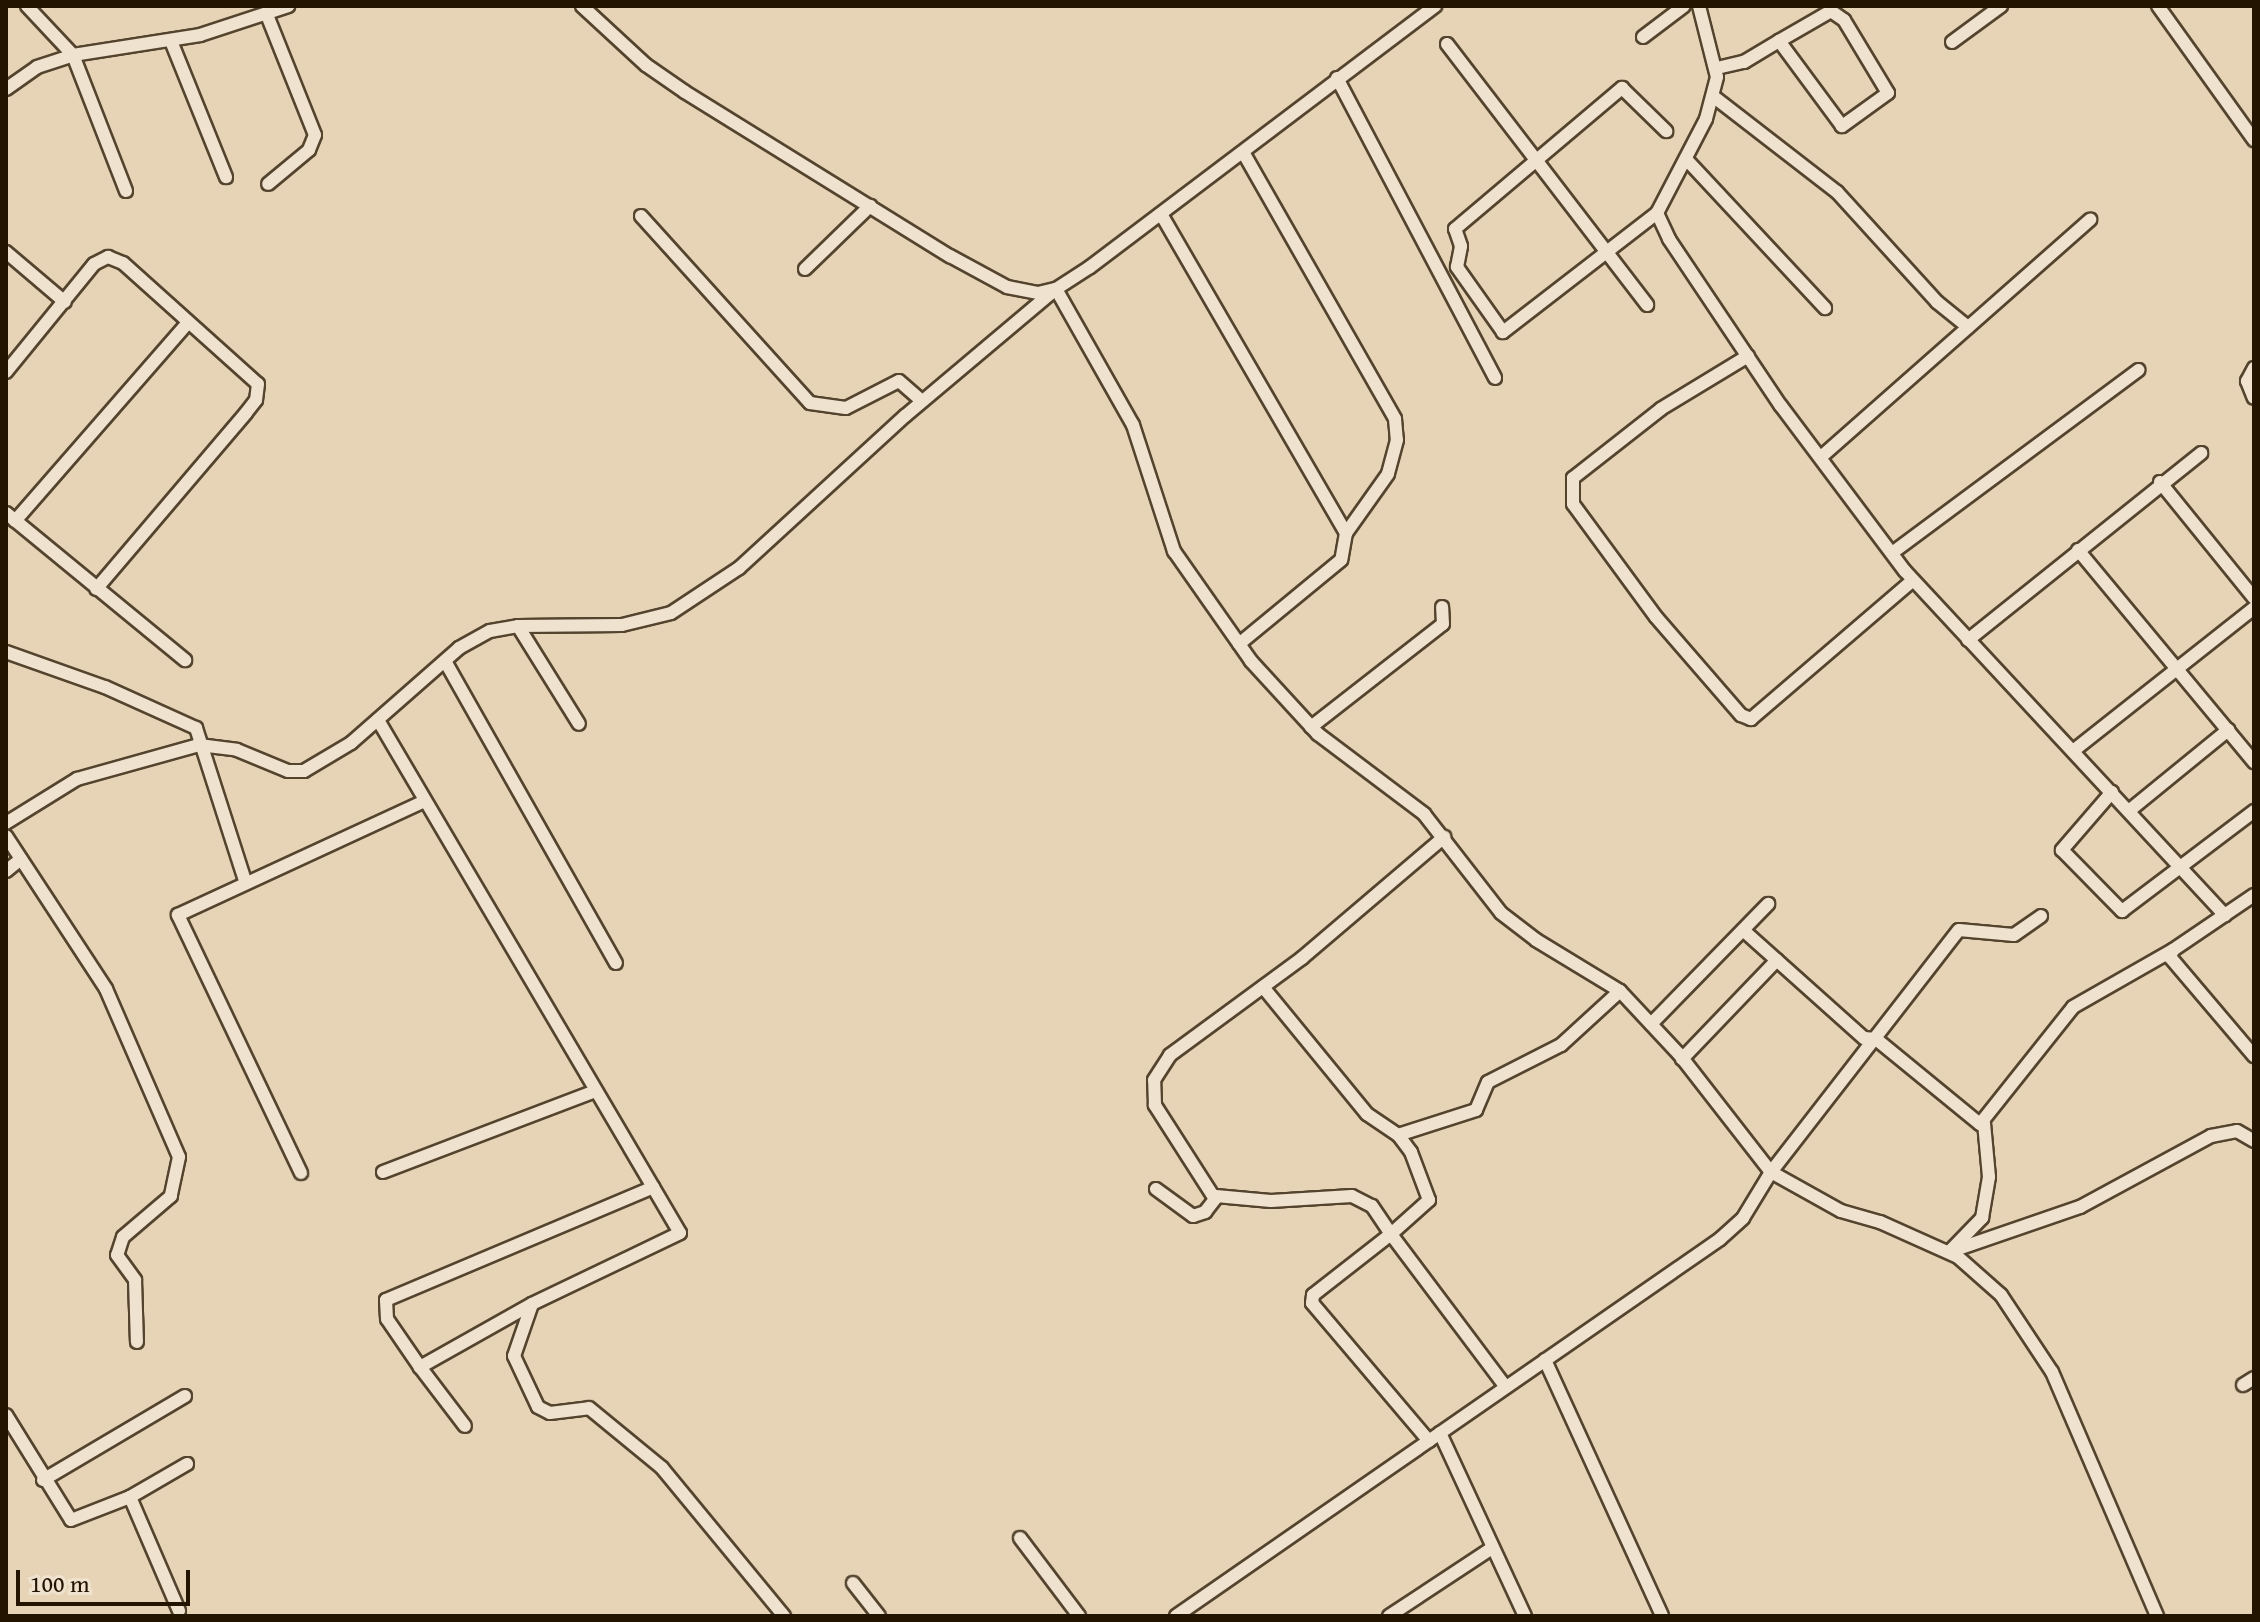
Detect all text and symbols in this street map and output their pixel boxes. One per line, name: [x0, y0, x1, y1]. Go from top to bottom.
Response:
scale bar: [20, 1554, 194, 1604]
text: 100 m: [30, 1566, 90, 1601]

